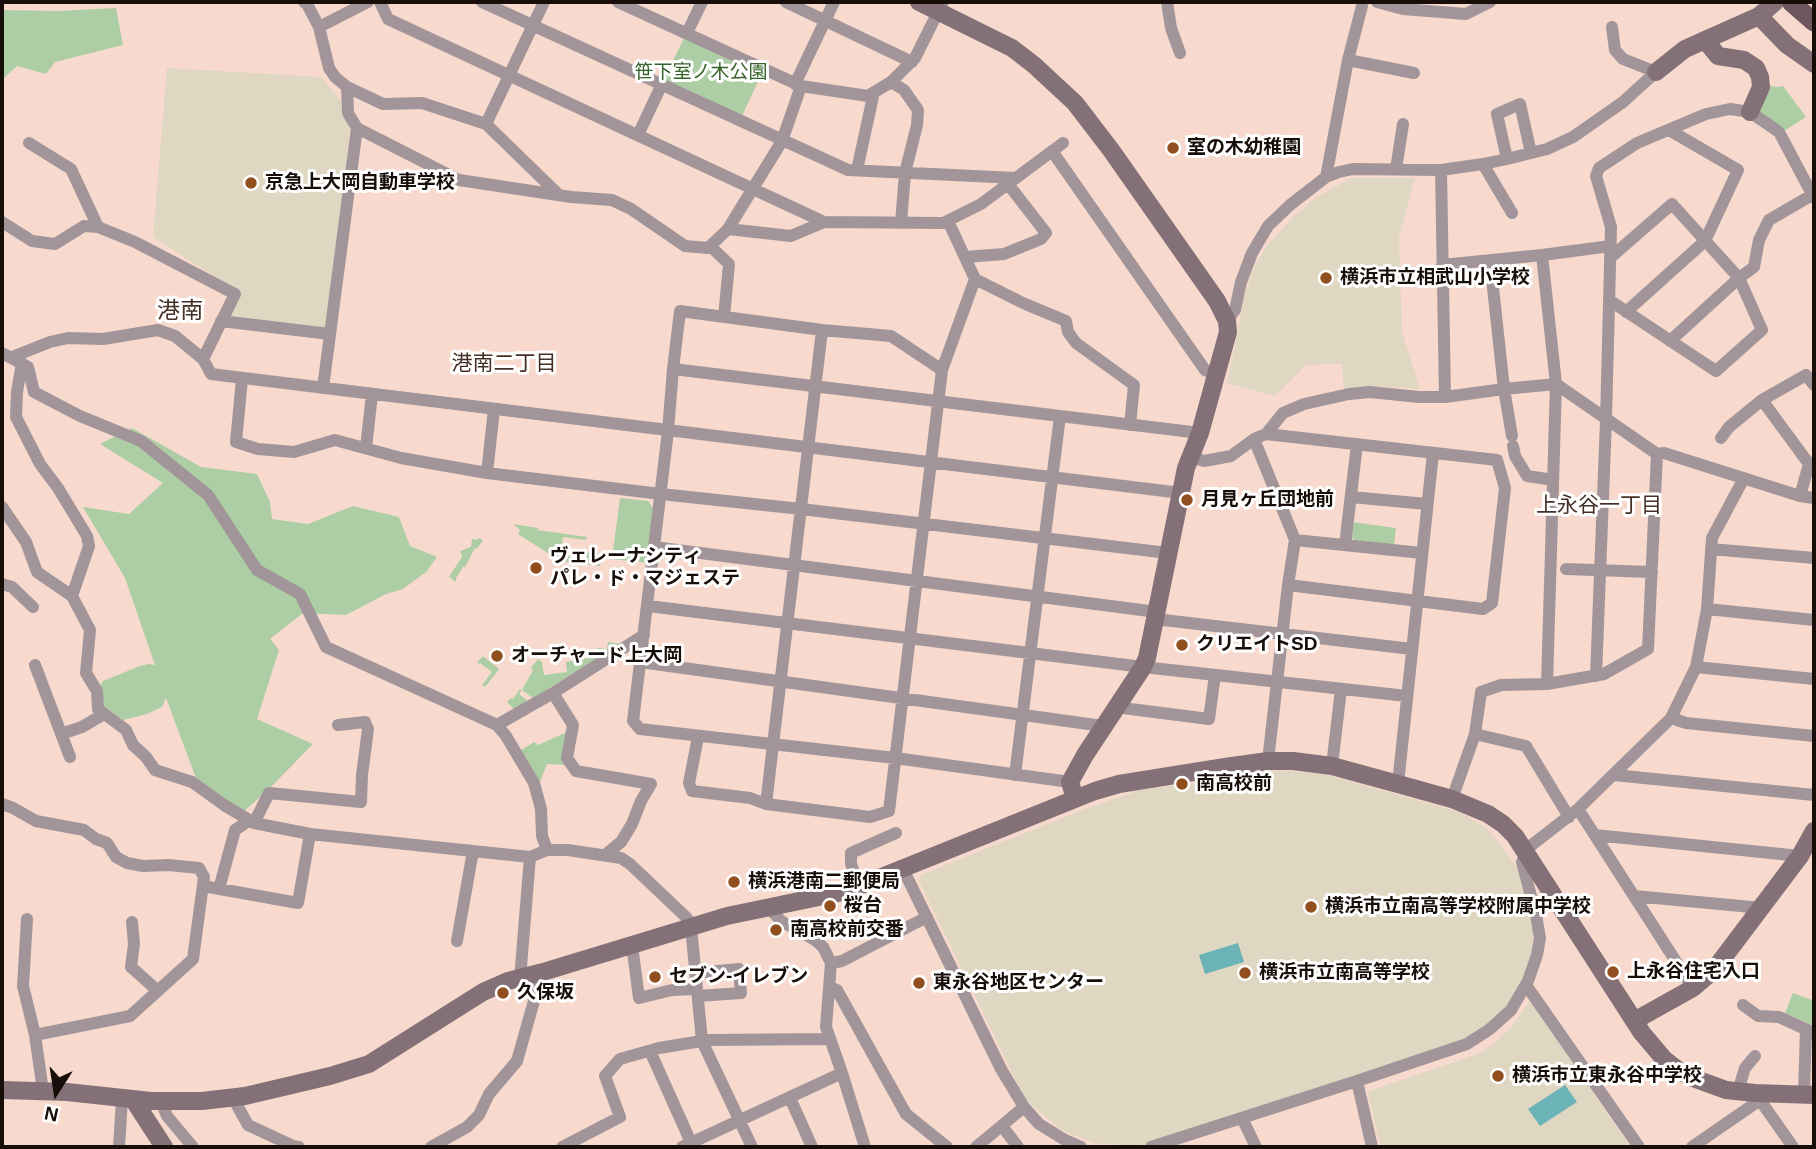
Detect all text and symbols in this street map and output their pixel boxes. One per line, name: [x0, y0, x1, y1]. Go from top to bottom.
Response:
park label: 笹下室ノ木公園: [635, 62, 767, 84]
place label: 室の木幼稚園: [1187, 137, 1301, 159]
marker: 室の木幼稚園: [1165, 140, 1181, 156]
place label: 京急上大岡自動車学校: [265, 172, 455, 194]
marker: 京急上大岡自動車学校: [243, 175, 259, 191]
place label: 横浜市立相武山小学校: [1340, 267, 1530, 289]
marker: 横浜市立相武山小学校: [1318, 270, 1334, 286]
district label: 港南: [157, 298, 203, 326]
district label: 港南二丁目: [452, 351, 556, 377]
place label: 月見ヶ丘団地前: [1201, 489, 1334, 511]
marker: 月見ヶ丘団地前: [1179, 492, 1195, 508]
district label: 上永谷一丁目: [1536, 493, 1662, 519]
place label: ヴェレーナシティ パレ・ド・マジェステ: [550, 546, 740, 590]
marker: ヴェレーナシティ パレ・ド・マジェステ: [528, 560, 544, 576]
place label: クリエイトSD: [1196, 634, 1317, 656]
marker: クリエイトSD: [1174, 637, 1190, 653]
place label: オーチャード上大岡: [511, 645, 682, 667]
marker: オーチャード上大岡: [489, 648, 505, 664]
place label: 南高校前: [1196, 773, 1272, 795]
marker: 南高校前: [1174, 776, 1190, 792]
place label: 横浜港南二郵便局: [748, 871, 900, 893]
marker: 横浜港南二郵便局: [726, 874, 742, 890]
place label: 桜台: [844, 895, 882, 917]
place label: 横浜市立南高等学校附属中学校: [1325, 896, 1591, 918]
marker: 桜台: [822, 898, 838, 914]
marker: 横浜市立南高等学校附属中学校: [1303, 899, 1319, 915]
place label: 南高校前交番: [790, 919, 904, 941]
marker: 南高校前交番: [768, 922, 784, 938]
place label: 上永谷住宅入口: [1627, 961, 1760, 983]
place label: 横浜市立南高等学校: [1259, 962, 1430, 984]
marker: 上永谷住宅入口: [1605, 964, 1621, 980]
marker: 横浜市立南高等学校: [1237, 965, 1253, 981]
place label: セブン-イレブン: [669, 966, 808, 988]
marker: セブン-イレブン: [647, 969, 663, 985]
place label: 東永谷地区センター: [933, 972, 1104, 994]
marker: 東永谷地区センター: [911, 975, 927, 991]
place label: 久保坂: [517, 982, 574, 1004]
marker: 久保坂: [495, 985, 511, 1001]
north arrow: [21, 1058, 91, 1128]
place label: 横浜市立東永谷中学校: [1512, 1065, 1702, 1087]
marker: 横浜市立東永谷中学校: [1490, 1068, 1506, 1084]
text: N: [43, 1102, 60, 1126]

